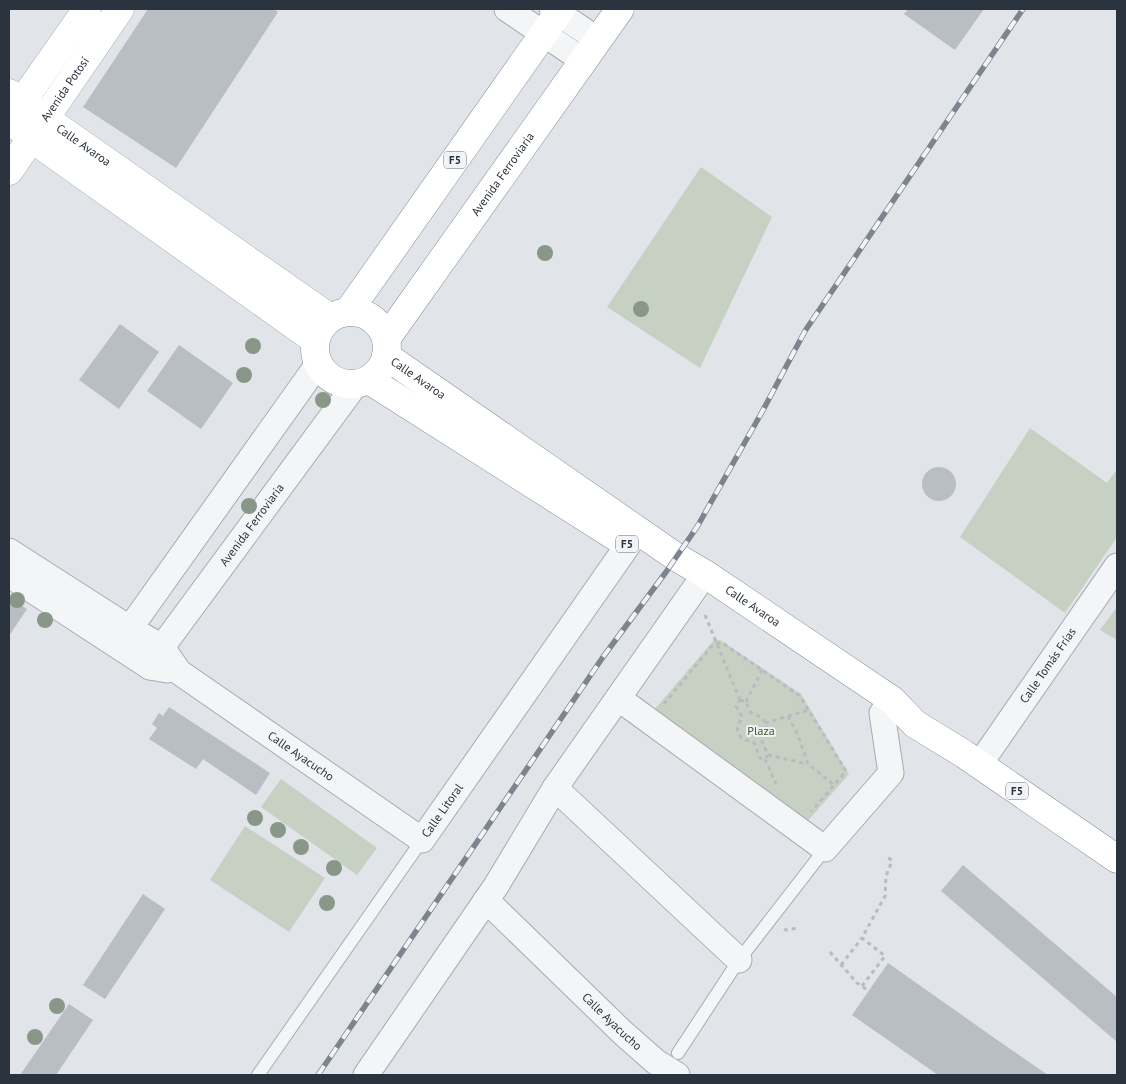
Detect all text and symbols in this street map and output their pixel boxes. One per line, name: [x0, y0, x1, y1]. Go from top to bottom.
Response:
street label: Avenida Potosí: [37, 54, 92, 124]
street label: Calle Avaroa: [54, 120, 114, 169]
street label: Avenida Ferroviaria: [468, 129, 537, 219]
road number: F5: [444, 152, 466, 168]
street label: Calle Avaroa: [388, 354, 449, 402]
street label: Avenida Ferroviaria: [216, 480, 287, 569]
road number: F5: [616, 536, 638, 552]
street label: Calle Avaroa: [723, 582, 784, 630]
street label: Calle Tomás Frías: [1016, 625, 1079, 706]
park label: Plaza: [747, 723, 775, 738]
street label: Calle Ayacucho: [265, 728, 337, 784]
street label: Calle Litoral: [418, 780, 466, 840]
road number: F5: [1006, 782, 1028, 799]
street label: Calle Ayacucho: [579, 989, 645, 1053]

